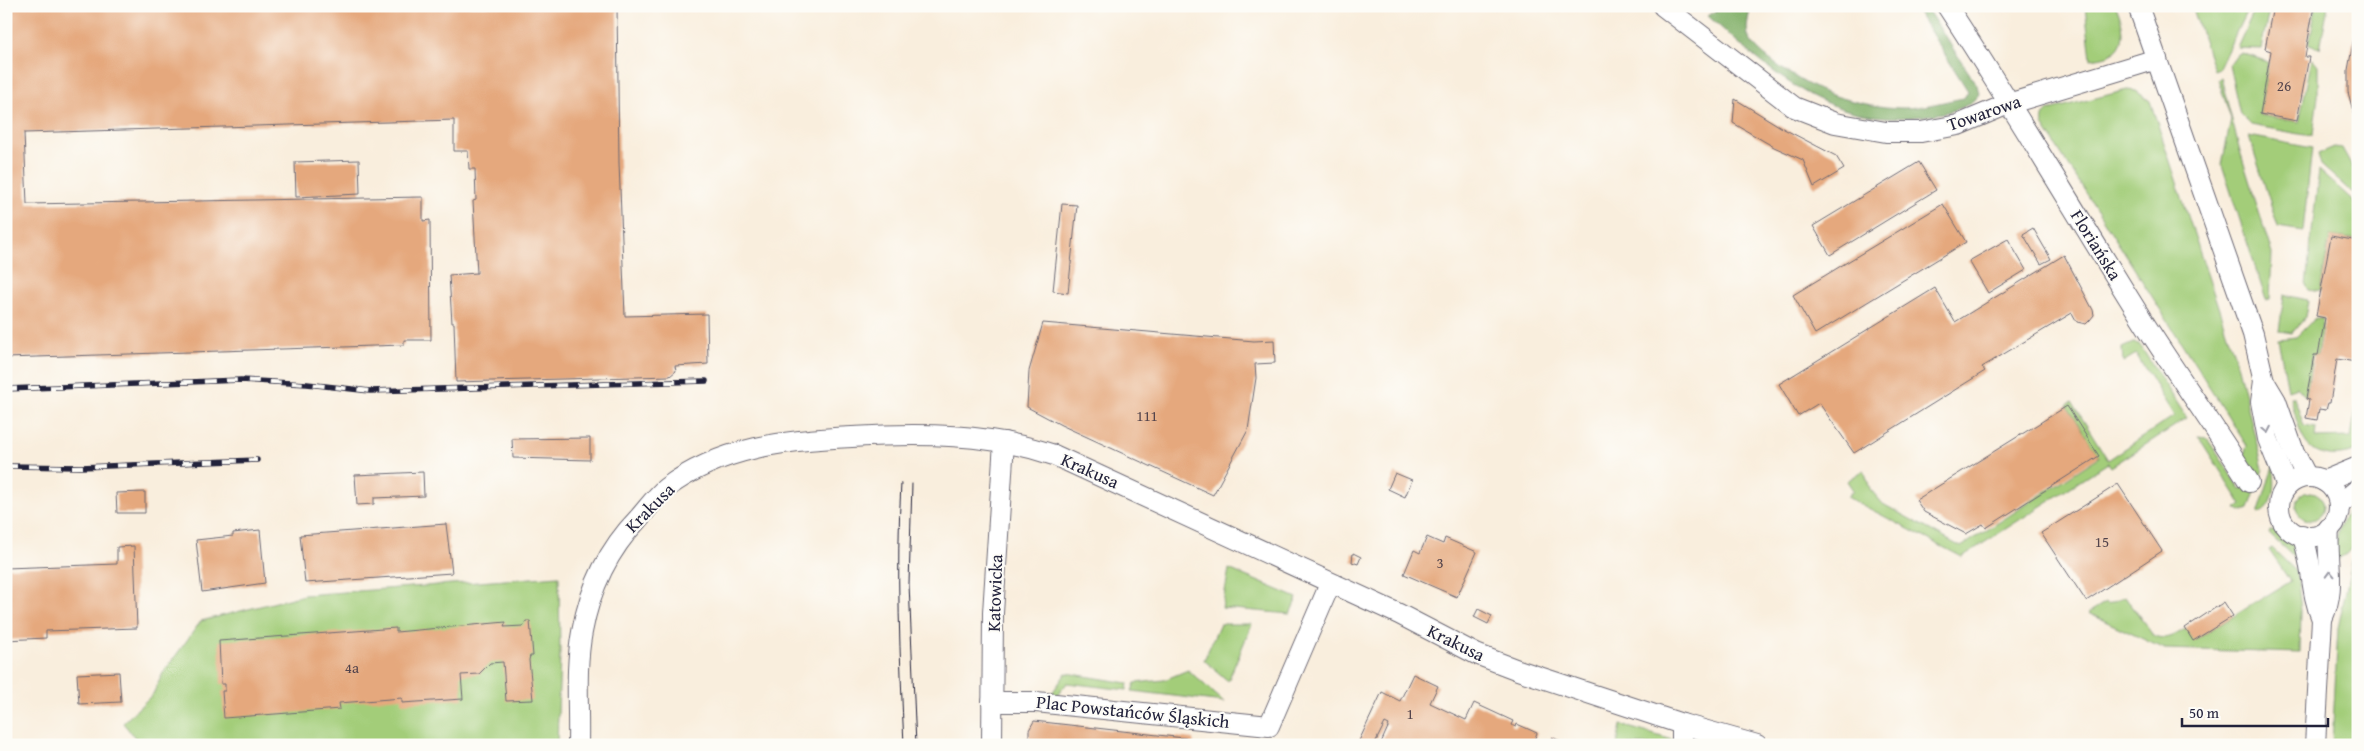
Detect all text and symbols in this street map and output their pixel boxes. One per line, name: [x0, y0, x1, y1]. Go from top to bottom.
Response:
house number: 26: [2277, 75, 2291, 96]
street label: Towarowa: [1943, 87, 2025, 138]
street label: Floriańska: [2064, 204, 2129, 286]
house number: 111: [1136, 405, 1158, 426]
one-way arrow: [2261, 425, 2271, 434]
street label: Krakusa: [1057, 446, 1124, 495]
street label: Krakusa: [619, 476, 681, 539]
house number: 15: [2095, 531, 2109, 552]
house number: 3: [1436, 552, 1444, 573]
street label: Katowicka: [980, 553, 1009, 632]
one-way arrow: [2325, 570, 2336, 578]
street label: Krakusa: [1423, 617, 1490, 668]
house number: 4a: [345, 657, 359, 678]
street label: Plac Powstańców Śląskich: [1035, 688, 1231, 735]
scale bar: [2182, 696, 2328, 728]
text: 50 m: [2189, 702, 2220, 723]
house number: 1: [1406, 703, 1414, 724]

